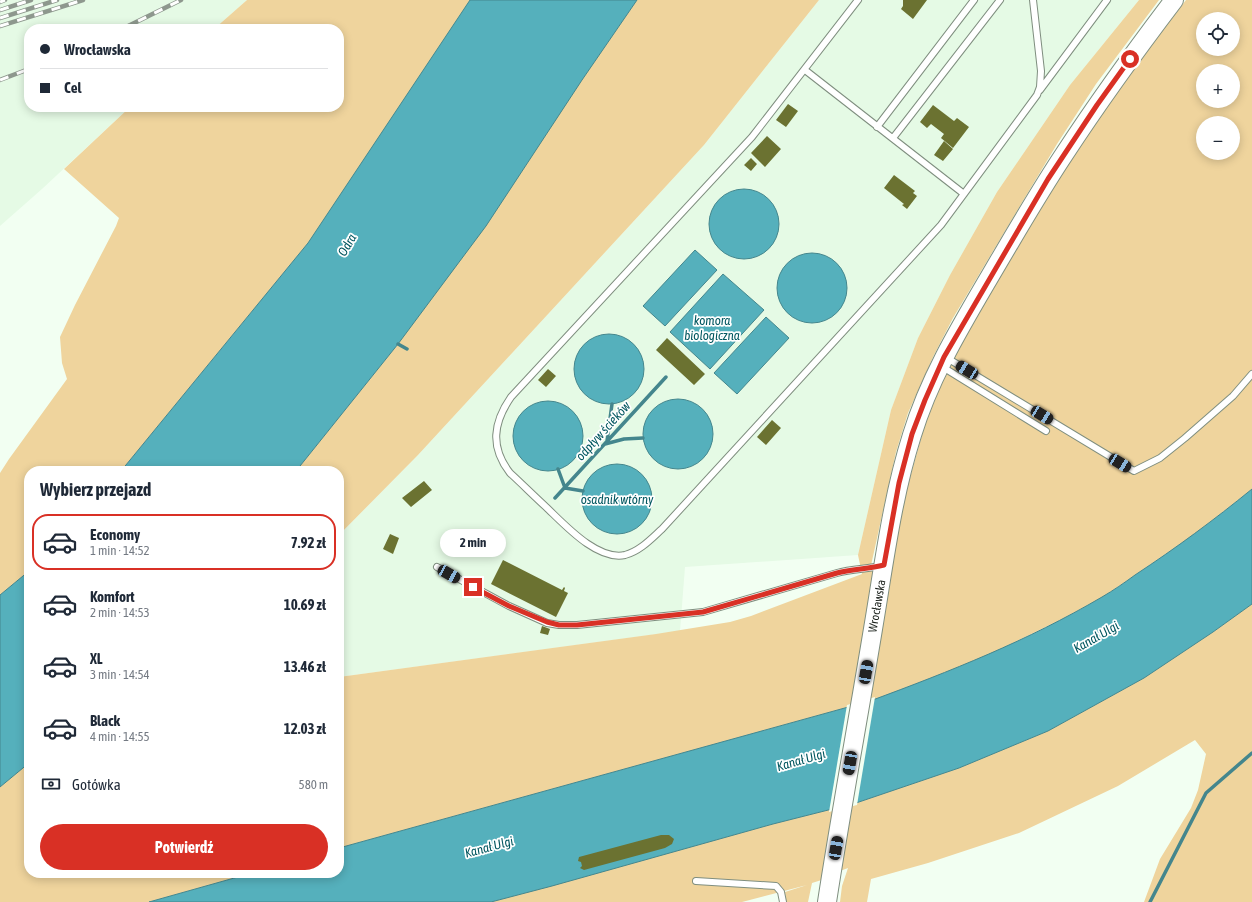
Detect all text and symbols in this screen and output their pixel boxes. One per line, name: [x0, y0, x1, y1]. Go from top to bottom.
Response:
map controls: [1196, 12, 1240, 160]
button: locate: [1196, 12, 1240, 56]
text: Wrocławska: [64, 41, 131, 58]
route start: [1121, 50, 1139, 68]
button: +: [1196, 64, 1240, 108]
text: Cel: [64, 79, 82, 96]
button: −: [1196, 116, 1240, 160]
water label: Odra: [335, 231, 359, 259]
water label: komora biologiczna: [684, 313, 740, 343]
car: [954, 359, 980, 381]
water label: odpływ ścieków: [573, 398, 634, 464]
car: [1029, 404, 1055, 426]
car: [1107, 452, 1133, 474]
text: Wybierz przejazd: [40, 479, 151, 500]
water label: osadnik wtórny: [581, 492, 654, 507]
icon: car: [42, 524, 78, 560]
text: Economy: [90, 526, 140, 543]
callout: 2 min: [440, 529, 506, 557]
text: 7.92 zł: [291, 534, 326, 551]
text: 2 min: [460, 535, 486, 550]
text: 1 min · 14:52: [90, 543, 150, 558]
car: [436, 563, 462, 585]
route end: [464, 578, 482, 596]
street label: Wrocławska: [865, 579, 889, 633]
icon: car: [42, 586, 78, 622]
text: Komfort: [90, 588, 135, 605]
text: 10.69 zł: [284, 596, 326, 613]
text: 2 min · 14:53: [90, 605, 150, 620]
water label: Kanał Ulgi: [1071, 618, 1121, 656]
icon: car: [42, 648, 78, 684]
text: XL: [90, 650, 103, 667]
text: 13.46 zł: [284, 658, 326, 675]
car: [858, 659, 874, 685]
text: 3 min · 14:54: [90, 667, 150, 682]
icon: car: [42, 710, 78, 746]
text: Black: [90, 712, 120, 729]
text: 12.03 zł: [284, 720, 326, 737]
text: 4 min · 14:55: [90, 729, 150, 744]
water label: Kanał Ulgi: [775, 746, 827, 774]
car: [842, 750, 858, 776]
icon: cash: [40, 773, 62, 795]
text: Gotówka: [72, 776, 121, 793]
text: 580 m: [299, 777, 328, 792]
button: Potwierdź: [40, 824, 328, 870]
water label: Kanał Ulgi: [463, 833, 515, 861]
car: [828, 835, 844, 861]

